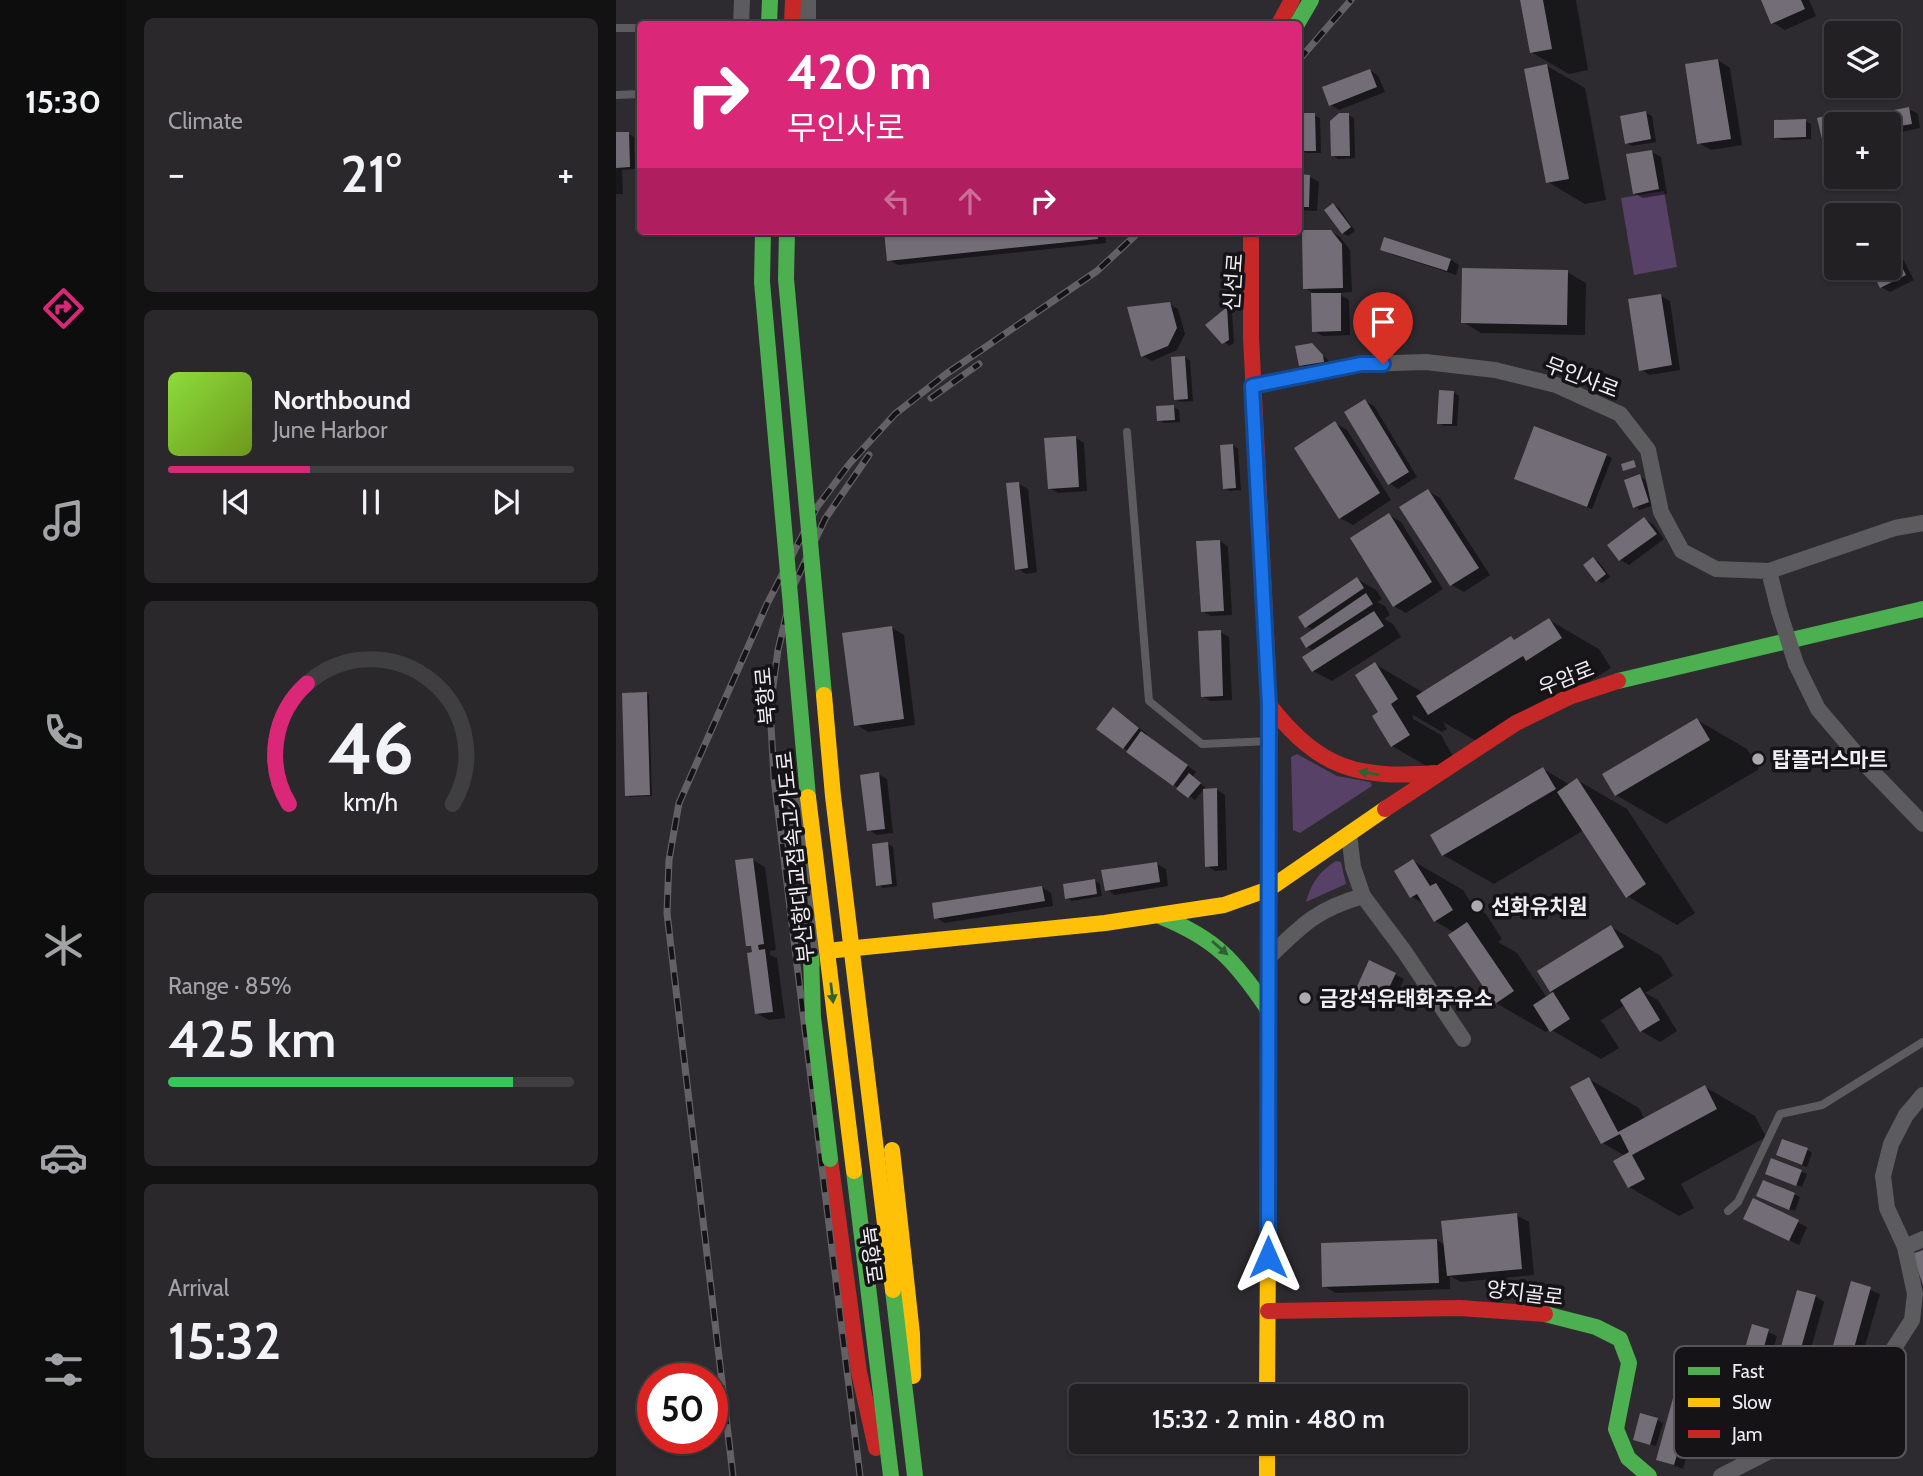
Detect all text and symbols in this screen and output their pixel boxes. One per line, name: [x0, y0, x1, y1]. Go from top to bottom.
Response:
map controls: [1824, 21, 1901, 280]
button: layers: [1824, 21, 1901, 98]
text: 420 m: [787, 42, 932, 101]
icon: right: [672, 49, 763, 140]
text: 15:30: [25, 82, 101, 121]
text: Climate: [168, 107, 243, 135]
text: 무인사로: [787, 108, 905, 147]
button: +: [1824, 112, 1901, 189]
text: 21°: [341, 142, 401, 205]
text: −: [168, 150, 185, 197]
text: +: [557, 150, 574, 197]
icon: left: [878, 182, 916, 220]
icon: ahead: [951, 182, 989, 220]
icon: right: [1024, 182, 1062, 220]
button: −: [1824, 203, 1901, 280]
street label: 신선로: [1219, 252, 1247, 312]
icon: directions: [39, 284, 88, 333]
pin: [1353, 292, 1413, 364]
icon: arrive: [1364, 303, 1402, 341]
street label: 무인사로: [1541, 351, 1623, 403]
text: Northbound: [273, 384, 411, 416]
text: June Harbor: [273, 416, 387, 444]
icon: previous: [217, 483, 255, 521]
icon: pause: [352, 483, 390, 521]
icon: next: [487, 483, 525, 521]
icon: music: [39, 496, 88, 545]
street label: 우암로: [1534, 656, 1598, 700]
street label: 북항로: [750, 666, 780, 726]
text: 46: [328, 704, 414, 792]
icon: phone: [39, 708, 88, 757]
place label: 탑플러스마트: [1772, 747, 1888, 772]
street label: 부산항대교접속고가도로: [771, 750, 819, 964]
marker: 탑플러스마트: [1750, 751, 1766, 767]
one-way arrow: [1358, 767, 1380, 778]
text: km/h: [344, 787, 398, 817]
place label: 선화유치원: [1491, 894, 1588, 919]
marker: 선화유치원: [1469, 898, 1485, 914]
icon: climate: [39, 921, 88, 970]
one-way arrow: [1210, 941, 1228, 956]
text: Range · 85%: [168, 972, 292, 1000]
one-way arrow: [826, 983, 837, 1005]
place label: 금강석유태화주유소: [1319, 986, 1493, 1011]
marker: 금강석유태화주유소: [1297, 990, 1313, 1006]
text: 425 km: [168, 1007, 336, 1070]
icon: car: [39, 1133, 88, 1182]
position arrow: [1231, 1220, 1305, 1294]
street label: 북항로: [855, 1225, 887, 1285]
text: Arrival: [168, 1274, 229, 1302]
street label: 양지골로: [1485, 1276, 1565, 1310]
text: 15:32: [168, 1309, 281, 1372]
icon: filters: [39, 1345, 88, 1394]
legend: [1674, 1346, 1906, 1458]
text: Fast: [1732, 1360, 1765, 1383]
speed limit sign: 50: [637, 1363, 728, 1454]
text: Slow: [1732, 1391, 1772, 1414]
text: 15:32 · 2 min · 480 m: [1152, 1403, 1385, 1435]
text: Jam: [1731, 1423, 1762, 1446]

